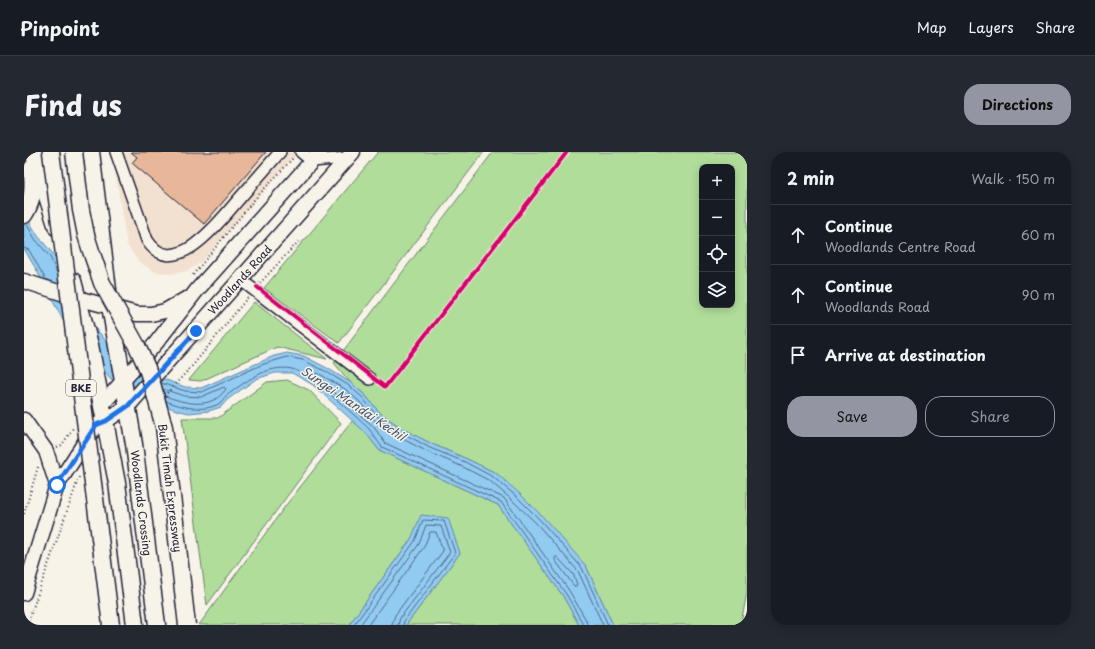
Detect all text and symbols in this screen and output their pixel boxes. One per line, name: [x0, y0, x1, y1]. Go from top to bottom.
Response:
text: Pinpoint: [20, 14, 100, 42]
text: Map: [917, 17, 947, 38]
text: Layers: [969, 17, 1014, 38]
text: Share: [1036, 17, 1075, 38]
text: Find us: [24, 83, 122, 126]
button: Directions: [964, 84, 1071, 125]
map controls: [699, 164, 735, 308]
button: +: [699, 164, 735, 200]
text: 2 min: [787, 165, 834, 191]
text: Walk · 150 m: [971, 169, 1055, 188]
button: −: [699, 200, 735, 236]
text: Continue: [825, 214, 893, 237]
icon: ahead: [787, 224, 809, 246]
text: 60 m: [1021, 225, 1055, 244]
button: locate: [699, 236, 735, 272]
text: Woodlands Centre Road: [825, 237, 976, 256]
street label: Woodlands Road: [204, 241, 276, 318]
button: layers: [699, 272, 735, 308]
text: Continue: [825, 274, 893, 297]
icon: ahead: [787, 284, 809, 306]
text: 90 m: [1022, 285, 1055, 304]
text: Woodlands Road: [825, 297, 930, 316]
route end: [187, 322, 205, 340]
text: Arrive at destination: [825, 343, 986, 366]
icon: arrive: [787, 344, 809, 366]
water label: Sungei Mandai Kechil: [298, 361, 411, 446]
road number: BKE: [66, 380, 96, 396]
button: Save: [787, 396, 917, 437]
button: Share: [925, 396, 1055, 437]
street label: Bukit Timah Expressway: [154, 423, 187, 553]
street label: Woodlands Crossing: [127, 449, 156, 557]
route start: [48, 476, 66, 494]

